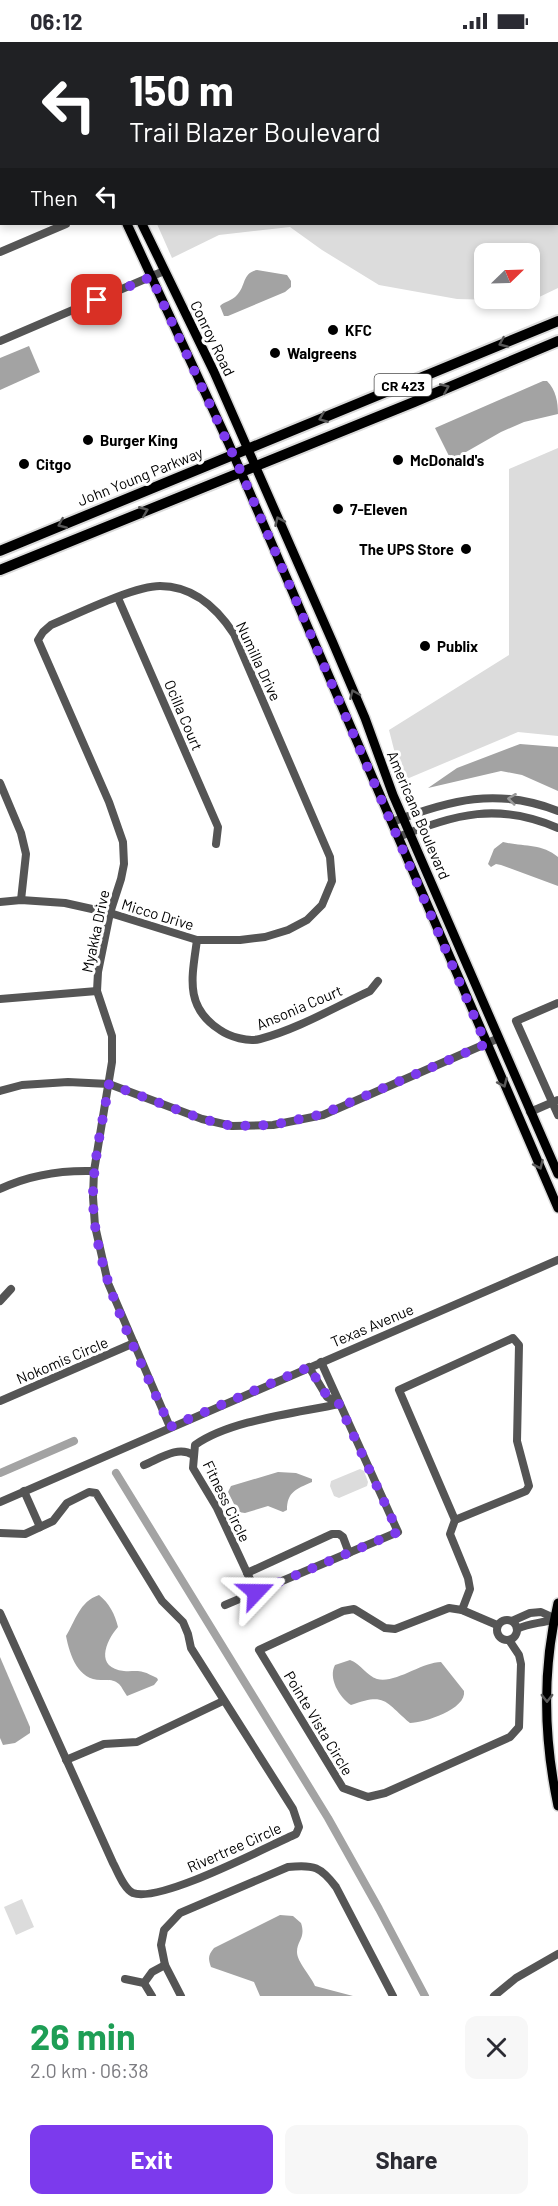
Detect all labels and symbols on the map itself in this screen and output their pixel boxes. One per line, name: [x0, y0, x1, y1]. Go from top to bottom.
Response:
north arrow: [474, 243, 540, 309]
pin: [71, 274, 122, 325]
street label: Conroy Road: [187, 297, 239, 379]
place label: KFC: [345, 321, 372, 339]
marker: KFC: [326, 323, 340, 337]
one-way arrow: [499, 336, 510, 348]
place label: Walgreens: [287, 344, 357, 362]
marker: Walgreens: [268, 346, 282, 360]
road number: CR 423: [374, 374, 432, 396]
one-way arrow: [439, 383, 450, 395]
one-way arrow: [318, 411, 329, 423]
place label: Burger King: [100, 431, 178, 449]
marker: Burger King: [81, 433, 95, 447]
street label: John Young Parkway: [75, 443, 205, 509]
place label: McDonald's: [410, 451, 485, 469]
marker: McDonald's: [391, 453, 405, 467]
place label: Citgo: [36, 455, 71, 473]
marker: Citgo: [17, 457, 31, 471]
place label: 7-Eleven: [350, 500, 407, 518]
marker: 7-Eleven: [331, 502, 345, 516]
one-way arrow: [138, 506, 149, 518]
one-way arrow: [274, 516, 286, 527]
one-way arrow: [58, 517, 69, 529]
place label: The UPS Store: [359, 540, 454, 558]
marker: The UPS Store: [459, 542, 473, 556]
street label: Numilla Drive: [233, 618, 285, 704]
place label: Publix: [437, 637, 478, 655]
marker: Publix: [418, 639, 432, 653]
street label: Ocilla Court: [161, 677, 207, 753]
one-way arrow: [349, 689, 361, 700]
street label: Americana Boulevard: [384, 748, 454, 882]
one-way arrow: [507, 793, 517, 806]
street label: Myakka Drive: [77, 888, 113, 974]
street label: Micco Drive: [120, 894, 196, 934]
street label: Ansonia Court: [253, 981, 345, 1033]
one-way arrow: [496, 1077, 508, 1088]
one-way arrow: [532, 1159, 544, 1170]
street label: Texas Avenue: [328, 1300, 416, 1350]
street label: Nokomis Circle: [14, 1333, 110, 1387]
street label: Fitness Circle: [200, 1457, 254, 1545]
position arrow: [224, 1560, 288, 1624]
street label: Pointe Vista Circle: [281, 1668, 357, 1778]
one-way arrow: [541, 1693, 553, 1702]
street label: Rivertree Circle: [184, 1818, 284, 1876]

